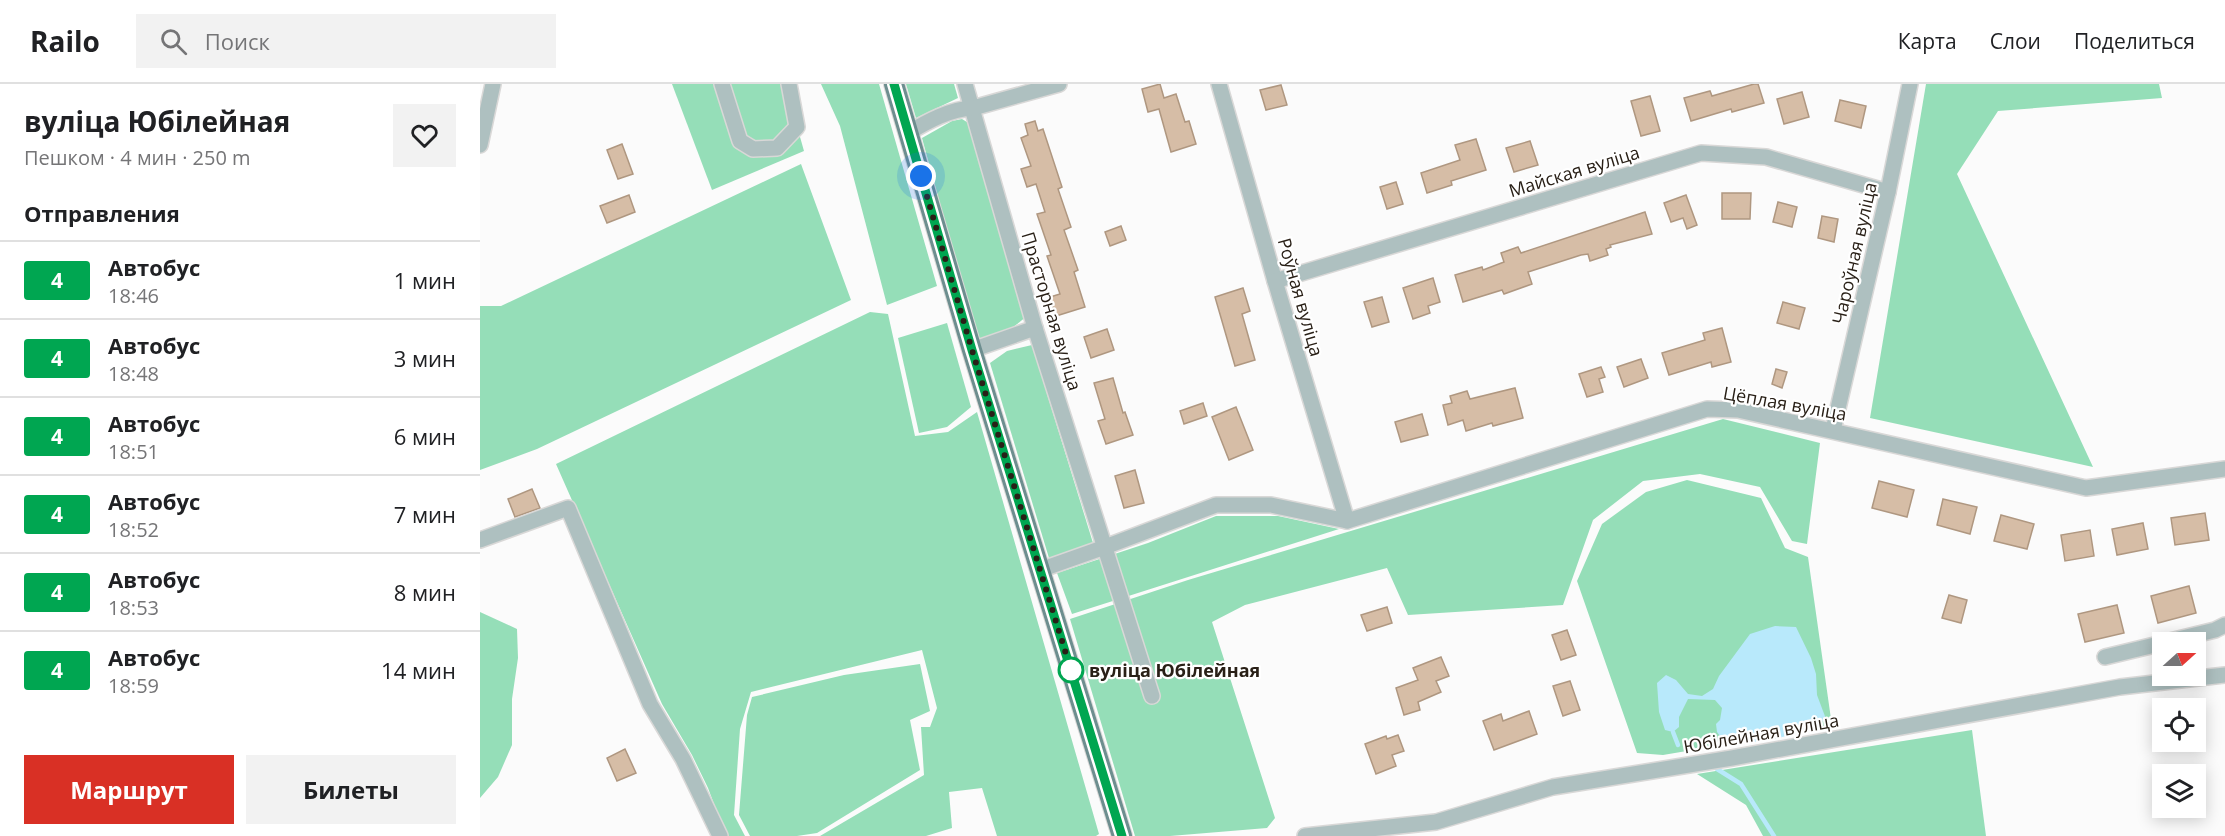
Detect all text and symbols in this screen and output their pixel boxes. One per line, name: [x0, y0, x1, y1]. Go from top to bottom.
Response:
search box: [136, 14, 556, 68]
text: Railo: [30, 22, 100, 60]
icon: search: [157, 25, 190, 58]
text: Поиск: [205, 26, 270, 56]
text: Карта: [1898, 27, 1957, 55]
text: Слои: [1990, 27, 2041, 55]
text: Поделиться: [2074, 27, 2195, 55]
text: вуліца Юбілейная: [24, 102, 290, 140]
button: heart: [393, 104, 456, 167]
street label: Майская вуліца: [1506, 140, 1642, 202]
text: Пешком · 4 мин · 250 m: [24, 144, 251, 171]
your location: [906, 161, 936, 191]
street label: Чароўная вуліца: [1826, 180, 1882, 326]
text: Отправления: [24, 198, 180, 228]
street label: Прасторная вуліца: [1016, 229, 1088, 393]
street label: Роўная вуліца: [1273, 235, 1329, 359]
text: Автобус: [108, 252, 200, 282]
text: 1 мин: [394, 265, 456, 295]
text: 4: [51, 266, 63, 294]
text: 18:46: [108, 282, 159, 309]
text: Автобус: [108, 330, 200, 360]
text: 3 мин: [394, 343, 456, 373]
text: 4: [51, 344, 63, 372]
text: 18:48: [108, 360, 159, 387]
street label: Цёплая вуліца: [1721, 380, 1849, 426]
text: Автобус: [108, 408, 200, 438]
text: 6 мин: [394, 421, 456, 451]
text: 4: [51, 422, 63, 450]
text: 18:51: [108, 438, 159, 465]
text: Автобус: [108, 486, 200, 516]
text: 7 мин: [394, 499, 456, 529]
text: 4: [51, 500, 63, 528]
text: 18:52: [108, 516, 159, 543]
text: Автобус: [108, 564, 200, 594]
text: 8 мин: [394, 577, 456, 607]
text: 4: [51, 578, 63, 606]
text: 18:53: [108, 594, 159, 621]
north arrow: [2152, 632, 2206, 686]
map controls: [2152, 632, 2206, 818]
text: Автобус: [108, 642, 200, 672]
text: 14 мин: [381, 655, 456, 685]
text: 4: [51, 656, 63, 684]
marker: вуліца Юбілейная: [1058, 657, 1084, 683]
place label: вуліца Юбілейная: [1089, 658, 1260, 682]
text: 18:59: [108, 672, 159, 699]
button: locate: [2152, 698, 2206, 752]
street label: Юбілейная вуліца: [1681, 708, 1841, 758]
button: Маршрут: [24, 755, 234, 824]
button: Билеты: [246, 755, 456, 824]
button: layers: [2152, 764, 2206, 818]

